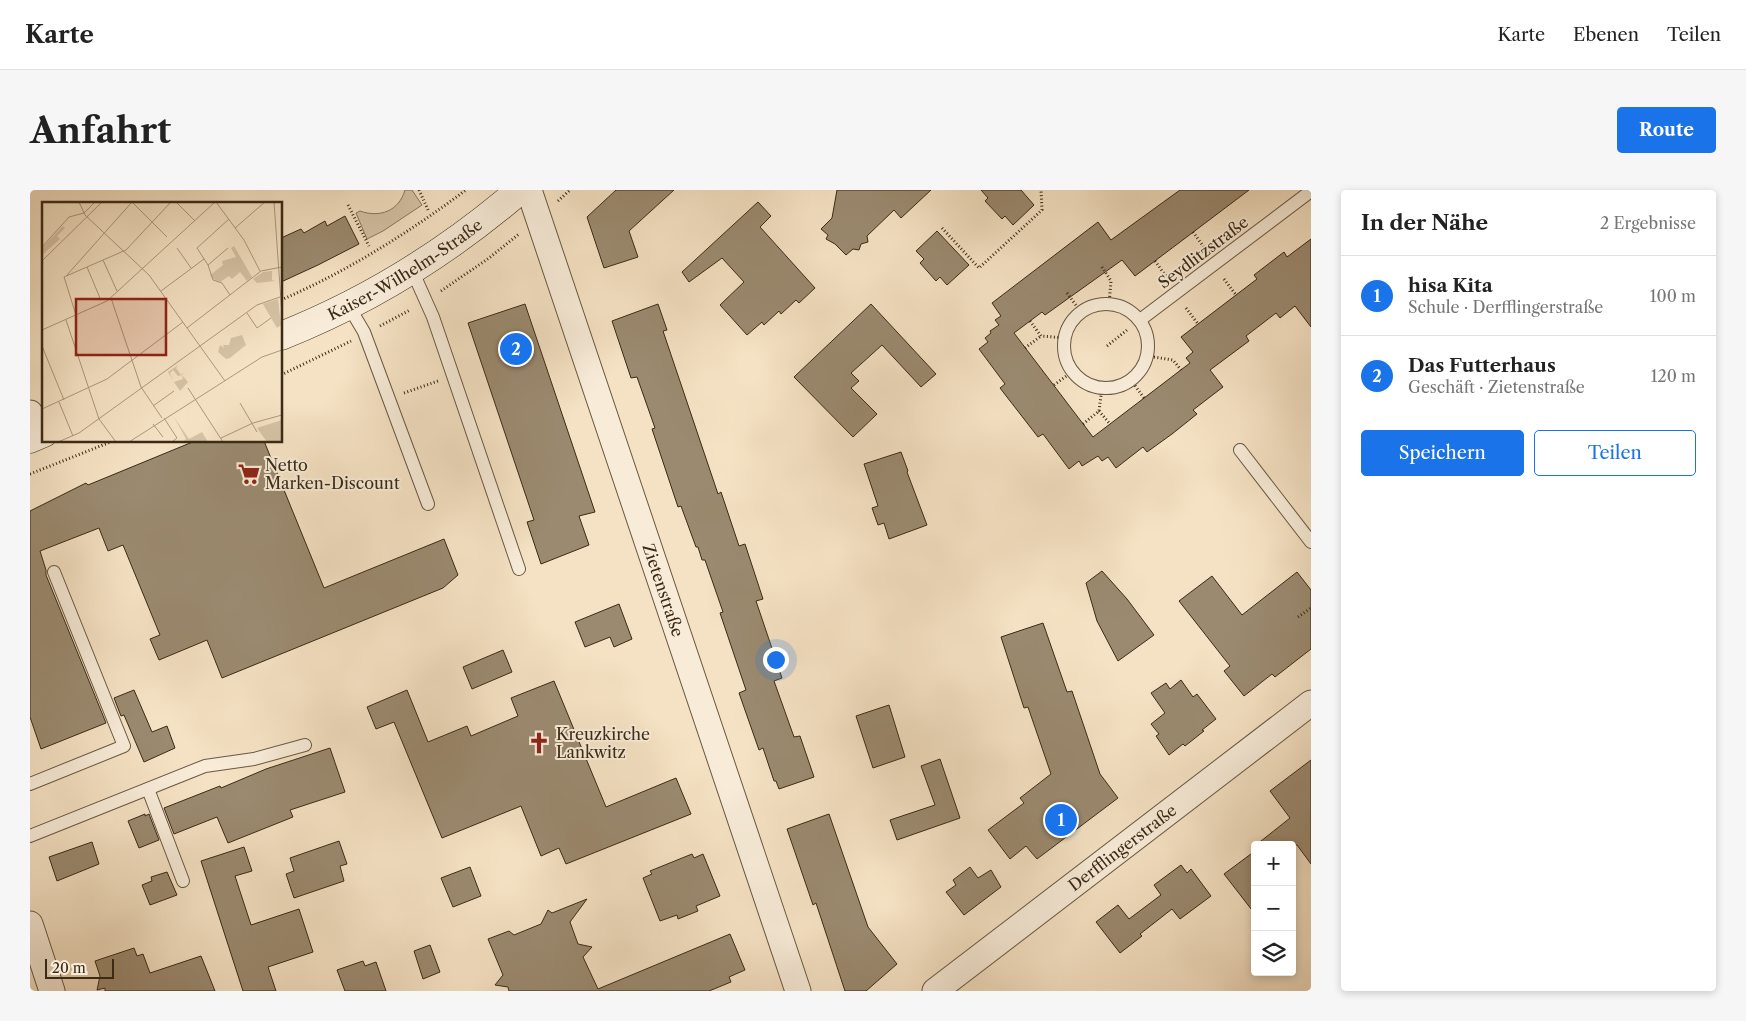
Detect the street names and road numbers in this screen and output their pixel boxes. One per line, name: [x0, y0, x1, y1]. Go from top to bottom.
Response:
street label: Seydlitzstraße: [1154, 212, 1252, 292]
street label: Kaiser-Wilhelm-Straße: [324, 214, 486, 324]
street label: Zietenstraße: [638, 541, 688, 639]
street label: Derfflingerstraße: [1064, 800, 1180, 895]

